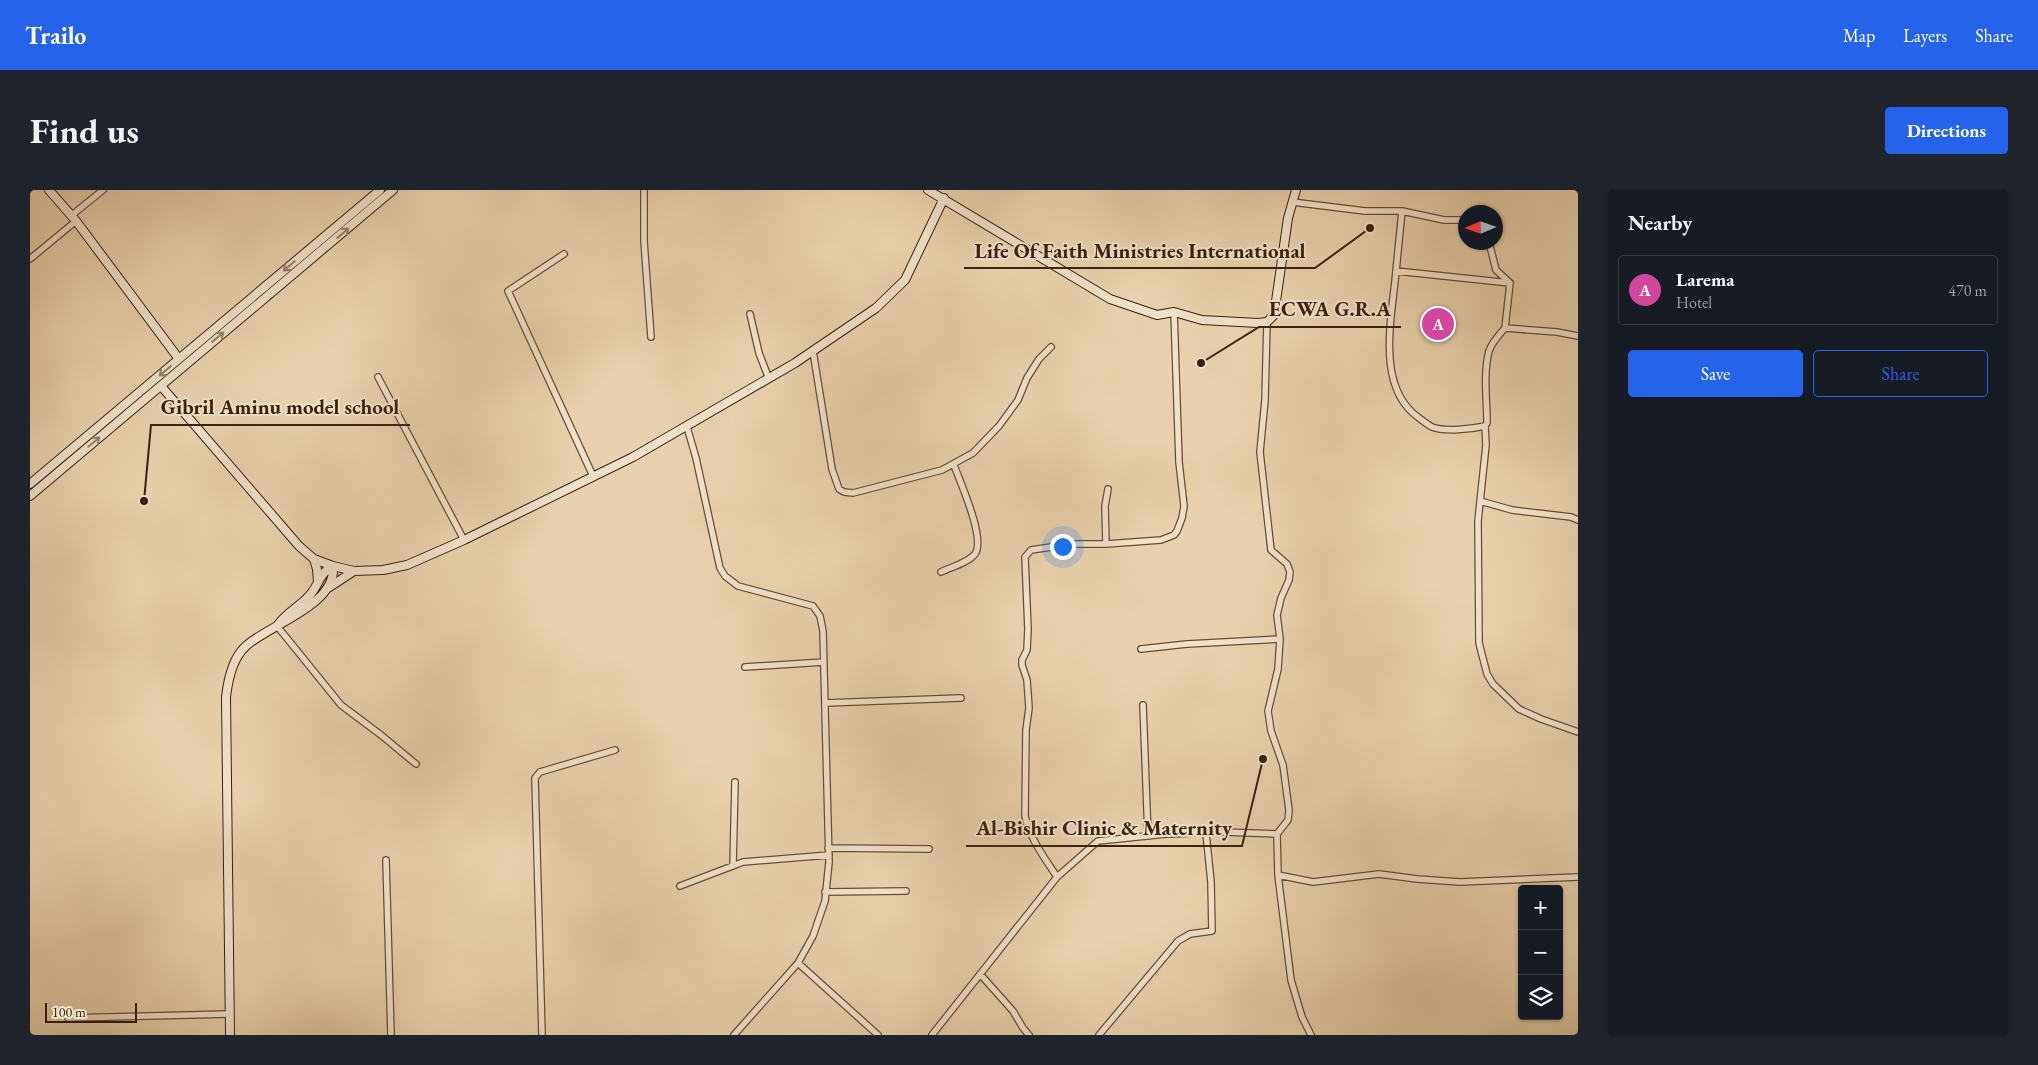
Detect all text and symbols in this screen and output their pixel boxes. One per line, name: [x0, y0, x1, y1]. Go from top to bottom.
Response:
text: Trailo: [25, 20, 86, 51]
text: Map: [1843, 24, 1875, 47]
text: Layers: [1903, 24, 1947, 47]
text: Share: [1975, 24, 2013, 47]
button: Directions: [1885, 107, 2008, 154]
text: Find us: [30, 108, 139, 153]
north arrow: [1458, 205, 1503, 250]
text: Nearby: [1628, 209, 1692, 236]
one-way arrow: [336, 228, 349, 239]
callout: Life Of Faith Ministries International: [964, 232, 1315, 268]
text: Life Of Faith Ministries International: [974, 237, 1306, 264]
one-way arrow: [282, 261, 295, 272]
text: Larema: [1676, 267, 1735, 292]
text: A: [1639, 280, 1651, 301]
text: 470 m: [1948, 280, 1987, 301]
callout: ECWA G.R.A: [1259, 291, 1401, 327]
text: Hotel: [1676, 292, 1712, 313]
text: ECWA G.R.A: [1269, 295, 1392, 322]
pin: A: [1422, 305, 1454, 343]
one-way arrow: [212, 332, 225, 343]
button: Save: [1628, 350, 1803, 397]
button: Share: [1813, 350, 1988, 397]
one-way arrow: [158, 366, 171, 377]
callout: Gibril Aminu model school: [151, 389, 410, 425]
text: Gibril Aminu model school: [161, 393, 399, 420]
one-way arrow: [88, 437, 101, 448]
your location: [1050, 534, 1076, 560]
callout: Al-Bishir Clinic & Maternity: [966, 810, 1242, 846]
text: Al-Bishir Clinic & Maternity: [975, 814, 1233, 841]
map controls: [1518, 885, 1563, 1020]
button: +: [1518, 885, 1563, 930]
button: −: [1518, 930, 1563, 975]
button: layers: [1518, 975, 1563, 1020]
scale bar: [45, 1000, 138, 1023]
text: 100 m: [52, 1003, 86, 1021]

